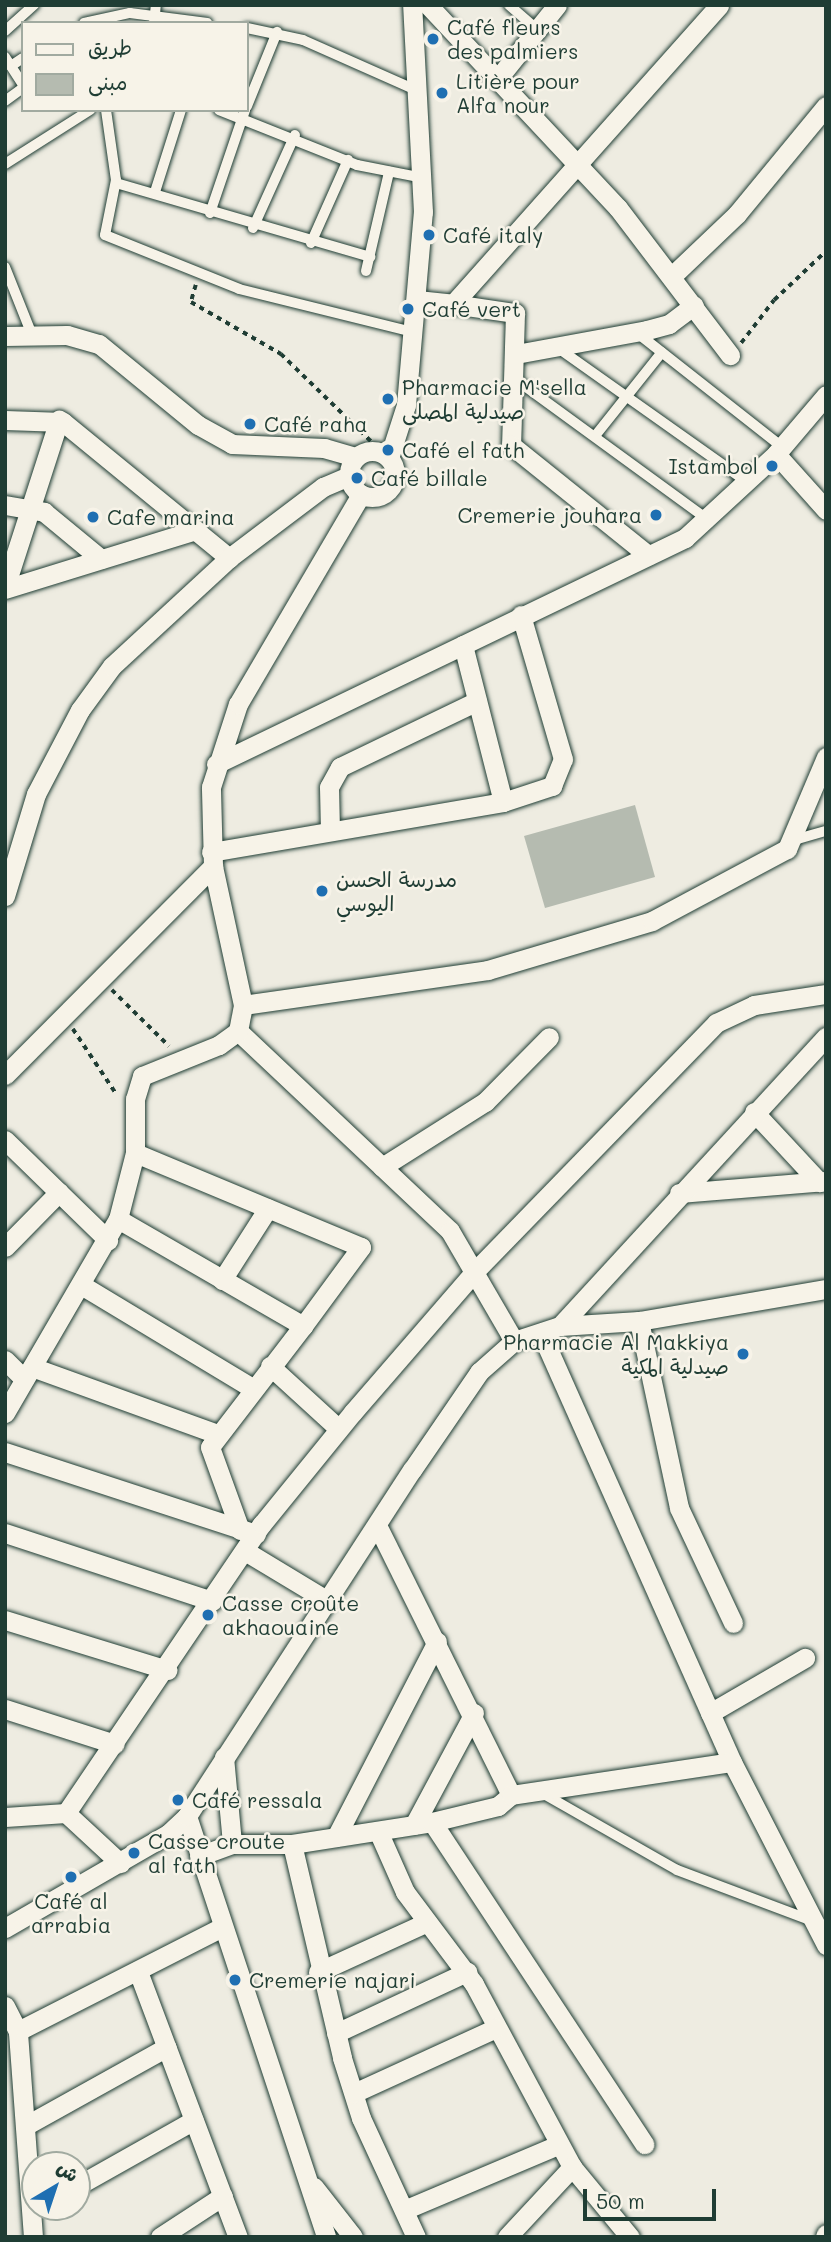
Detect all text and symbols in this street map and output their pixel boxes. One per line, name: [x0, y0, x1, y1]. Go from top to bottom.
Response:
place label: Café fleurs des palmiers: [447, 14, 578, 64]
legend: [21, 21, 248, 112]
marker: Café fleurs des palmiers: [425, 31, 441, 47]
text: طريق: [88, 33, 132, 60]
text: مبنى: [88, 68, 127, 95]
place label: Litière pour Alfa nour: [456, 68, 580, 118]
marker: Litière pour Alfa nour: [434, 85, 450, 101]
place label: Café italy: [443, 222, 543, 248]
marker: Café italy: [421, 227, 437, 243]
place label: Café vert: [422, 296, 521, 322]
marker: Café vert: [400, 301, 416, 317]
place label: Pharmacie M'sella صيدلية المصلى: [402, 374, 587, 424]
marker: Pharmacie M'sella صيدلية المصلى: [380, 391, 396, 407]
place label: Café raha: [264, 411, 368, 437]
marker: Café raha: [242, 416, 258, 432]
place label: Café el fath: [402, 437, 524, 463]
marker: Café el fath: [380, 442, 396, 458]
place label: Istambol: [668, 453, 758, 479]
marker: Istambol: [764, 458, 780, 474]
place label: Café billale: [371, 465, 488, 491]
marker: Café billale: [349, 470, 365, 486]
place label: Cremerie jouhara: [457, 502, 642, 528]
place label: Cafe marina: [107, 504, 234, 530]
marker: Cremerie jouhara: [648, 507, 664, 523]
marker: Cafe marina: [85, 509, 101, 525]
place label: مدرسة الحسن اليوسي: [336, 866, 457, 916]
marker: مدرسة الحسن اليوسي: [314, 883, 330, 899]
place label: Pharmacie Al Makkiya صيدلية المكية: [503, 1329, 729, 1379]
marker: Pharmacie Al Makkiya صيدلية المكية: [735, 1346, 751, 1362]
place label: Casse croûte akhaouaine: [222, 1590, 359, 1640]
marker: Casse croûte akhaouaine: [200, 1607, 216, 1623]
place label: Café ressala: [192, 1787, 323, 1813]
marker: Café ressala: [170, 1792, 186, 1808]
place label: Casse croute al fath: [148, 1828, 285, 1878]
marker: Casse croute al fath: [126, 1845, 142, 1861]
marker: Café al arrabia: [63, 1869, 79, 1885]
place label: Café al arrabia: [31, 1888, 111, 1938]
place label: Cremerie najari: [249, 1967, 416, 1993]
marker: Cremerie najari: [227, 1972, 243, 1988]
north arrow: [21, 2151, 91, 2221]
text: ش: [52, 2155, 84, 2187]
scale bar: [586, 2176, 719, 2220]
text: 50 m: [596, 2187, 645, 2214]

